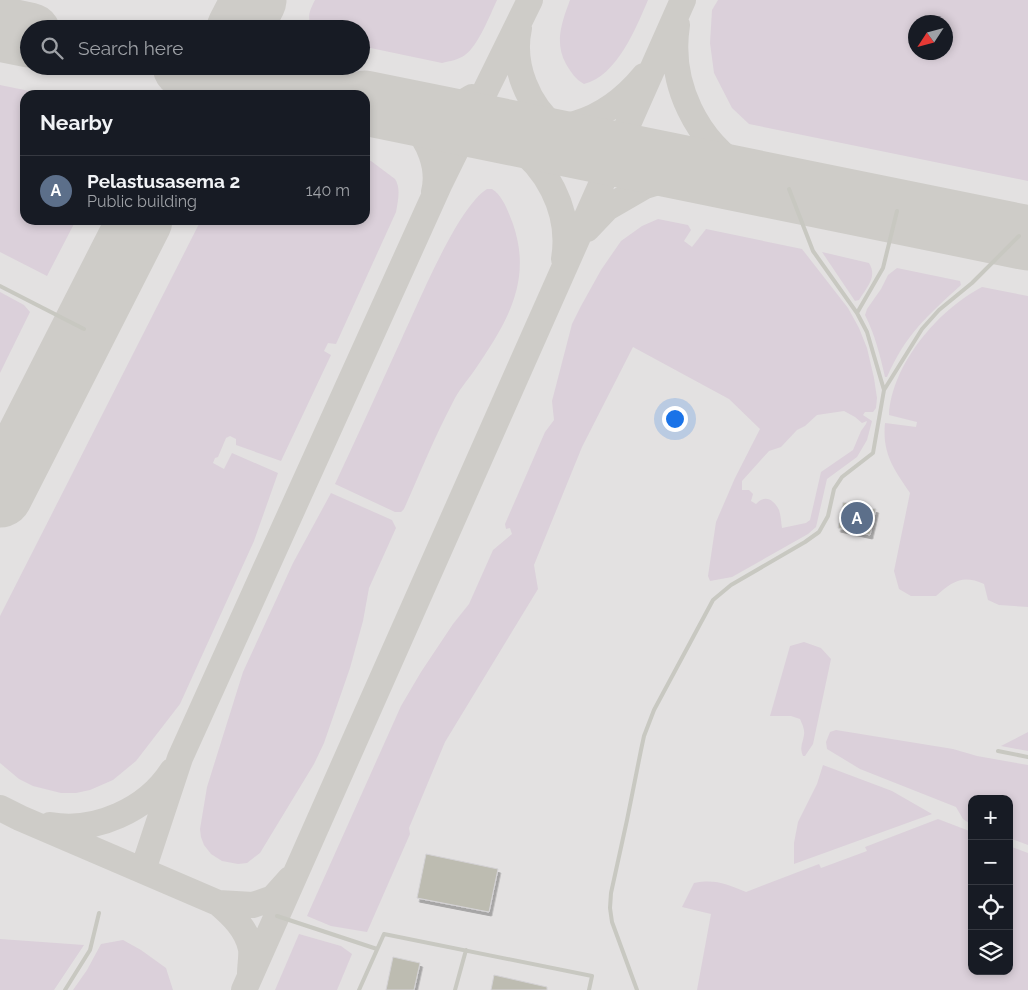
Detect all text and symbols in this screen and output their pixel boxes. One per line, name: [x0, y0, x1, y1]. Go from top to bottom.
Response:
north arrow: [908, 15, 953, 60]
search box: [20, 20, 370, 75]
icon: search: [38, 34, 66, 62]
text: Search here: [78, 37, 184, 59]
text: Nearby: [40, 110, 113, 135]
text: Pelastusasema 2: [87, 170, 240, 192]
text: A: [51, 181, 61, 200]
text: 140 m: [306, 181, 350, 200]
text: Public building: [87, 192, 197, 211]
your location: [662, 406, 688, 432]
pin: A: [841, 499, 873, 537]
map controls: [968, 795, 1013, 975]
button: +: [968, 795, 1013, 840]
button: −: [968, 840, 1013, 885]
button: locate: [968, 885, 1013, 930]
button: layers: [968, 930, 1013, 975]

